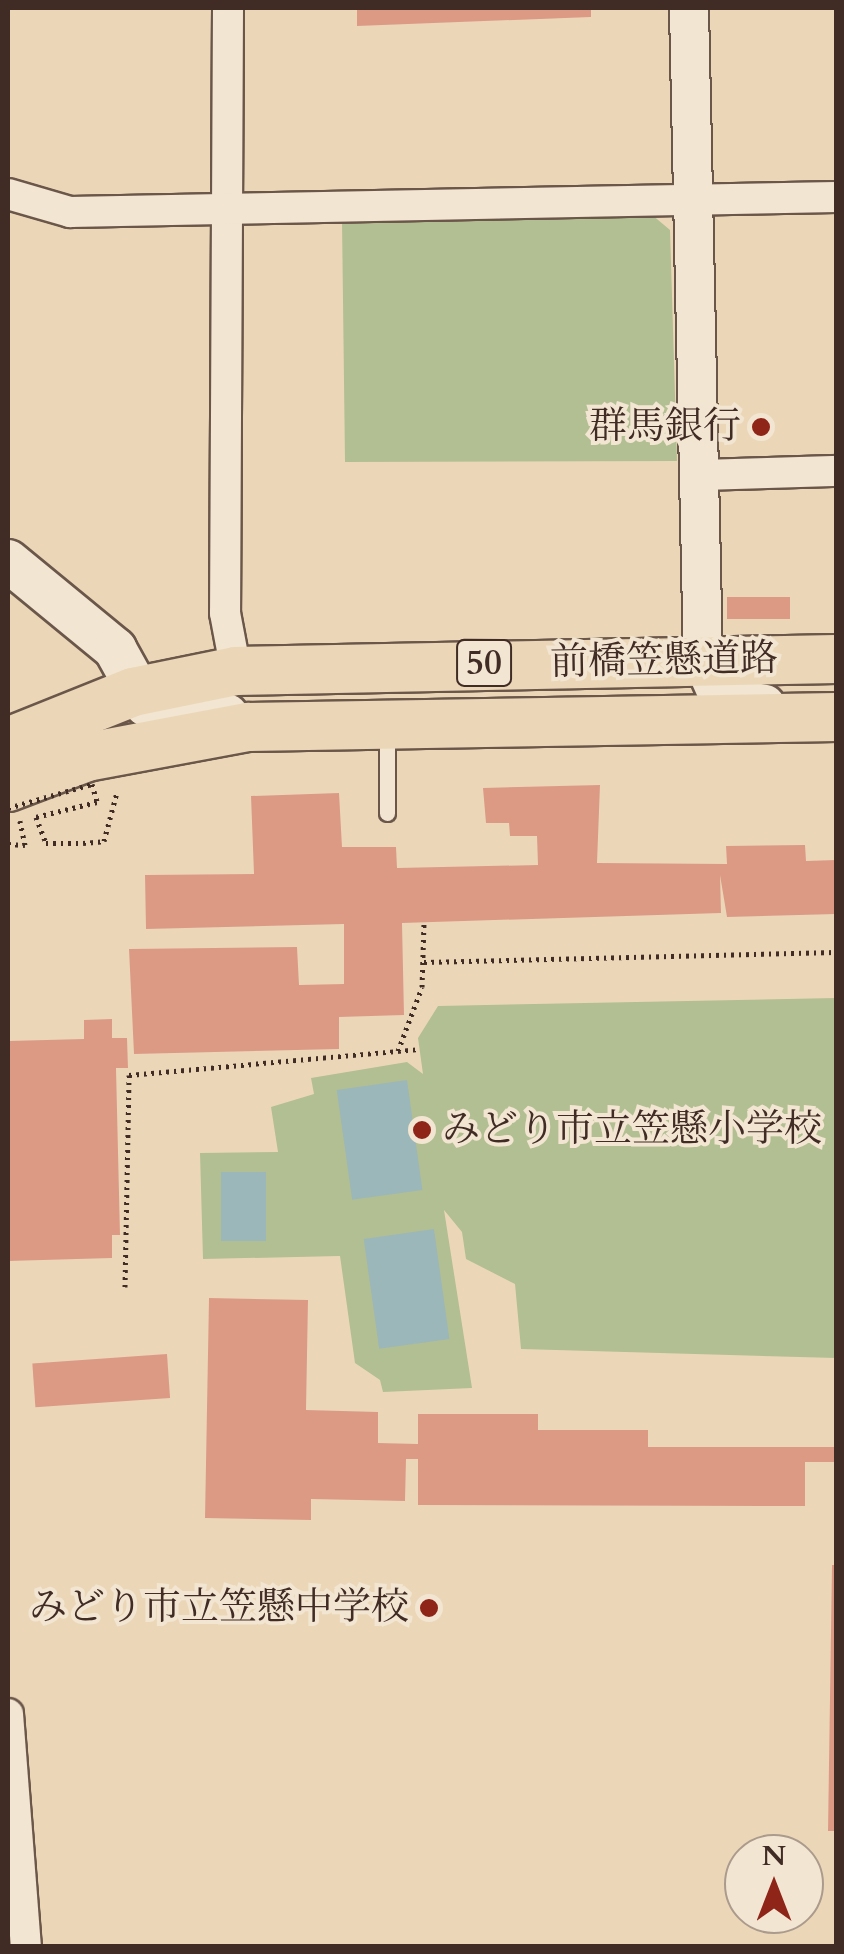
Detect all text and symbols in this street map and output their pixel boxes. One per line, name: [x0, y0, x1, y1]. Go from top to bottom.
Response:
place label: 群馬銀行: [589, 404, 741, 450]
marker: 群馬銀行: [750, 416, 772, 438]
road number: 50: [454, 633, 514, 693]
street label: 前橋笠懸道路: [550, 636, 778, 686]
place label: みどり市立笠懸小学校: [442, 1107, 822, 1153]
marker: みどり市立笠懸小学校: [411, 1119, 433, 1141]
place label: みどり市立笠懸中学校: [29, 1585, 409, 1631]
marker: みどり市立笠懸中学校: [418, 1597, 440, 1619]
north arrow: [724, 1834, 824, 1934]
text: N: [762, 1837, 786, 1875]

